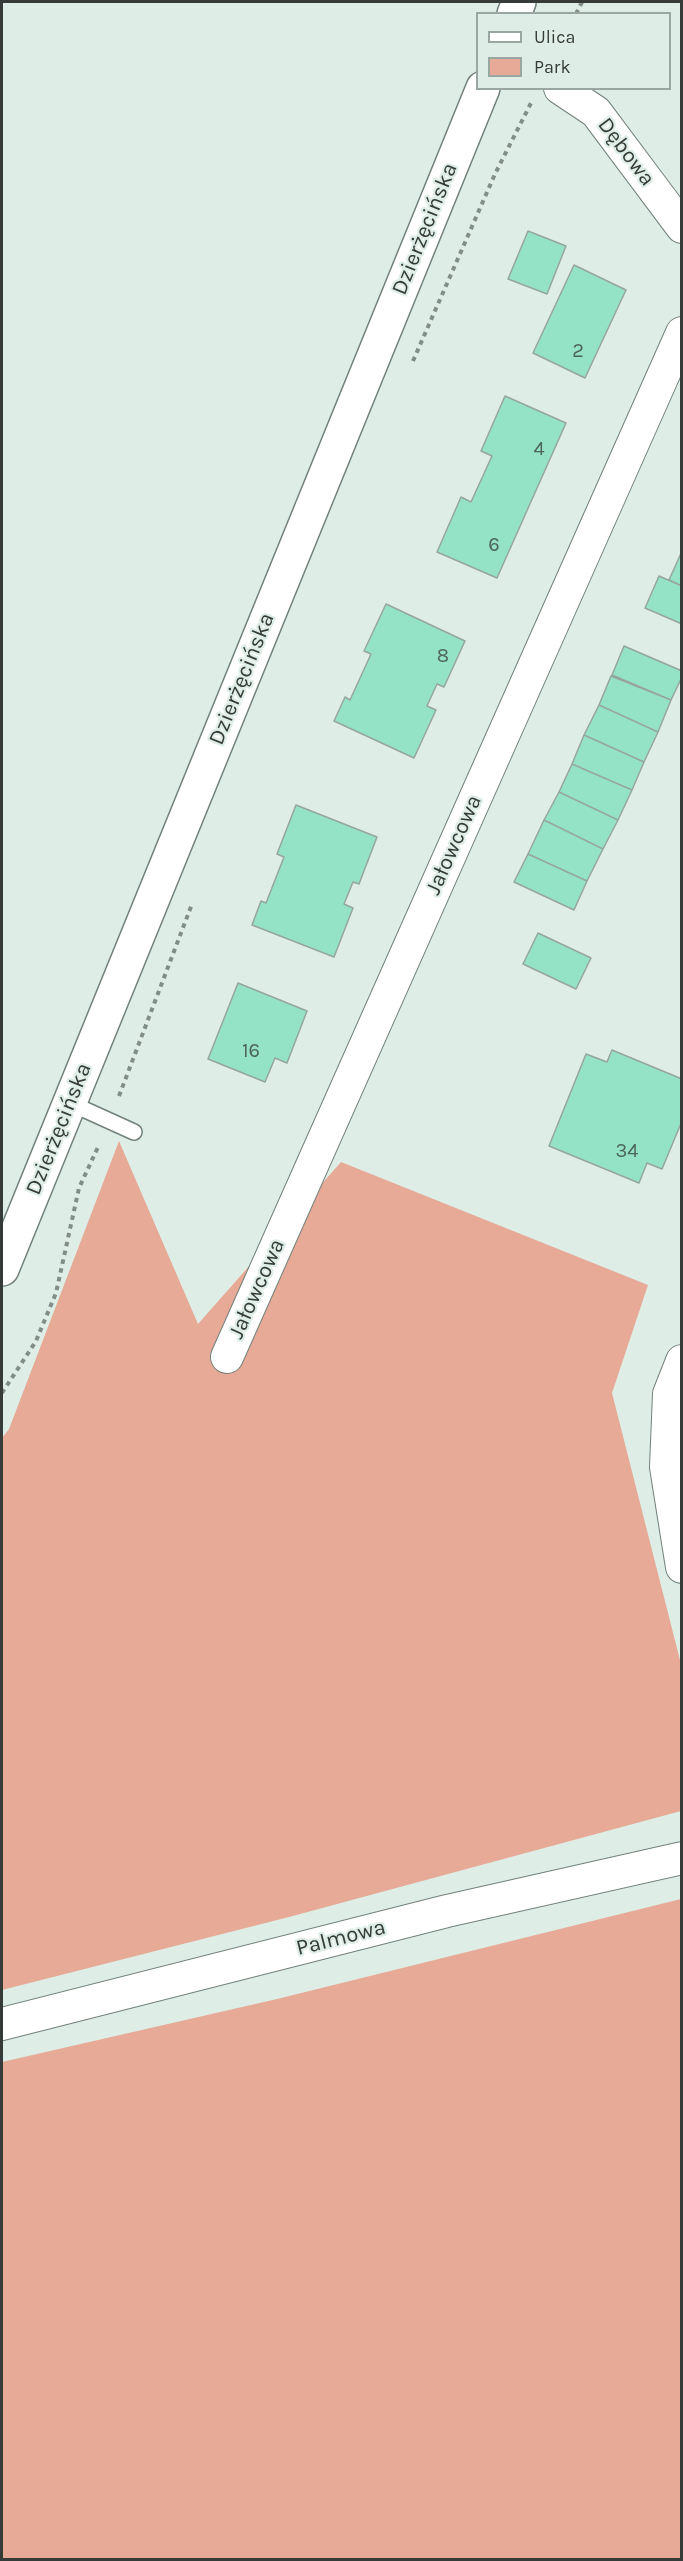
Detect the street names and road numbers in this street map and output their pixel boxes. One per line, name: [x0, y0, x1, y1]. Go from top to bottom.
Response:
street label: Dębowa: [592, 113, 660, 191]
street label: Dzierżęcińska: [387, 159, 463, 299]
street label: Dzierżęcińska: [204, 609, 280, 749]
street label: Jałowcowa: [420, 791, 488, 899]
street label: Dzierżęcińska: [21, 1059, 97, 1199]
street label: Jałowcowa: [223, 1235, 291, 1343]
street label: Palmowa: [294, 1914, 388, 1962]

